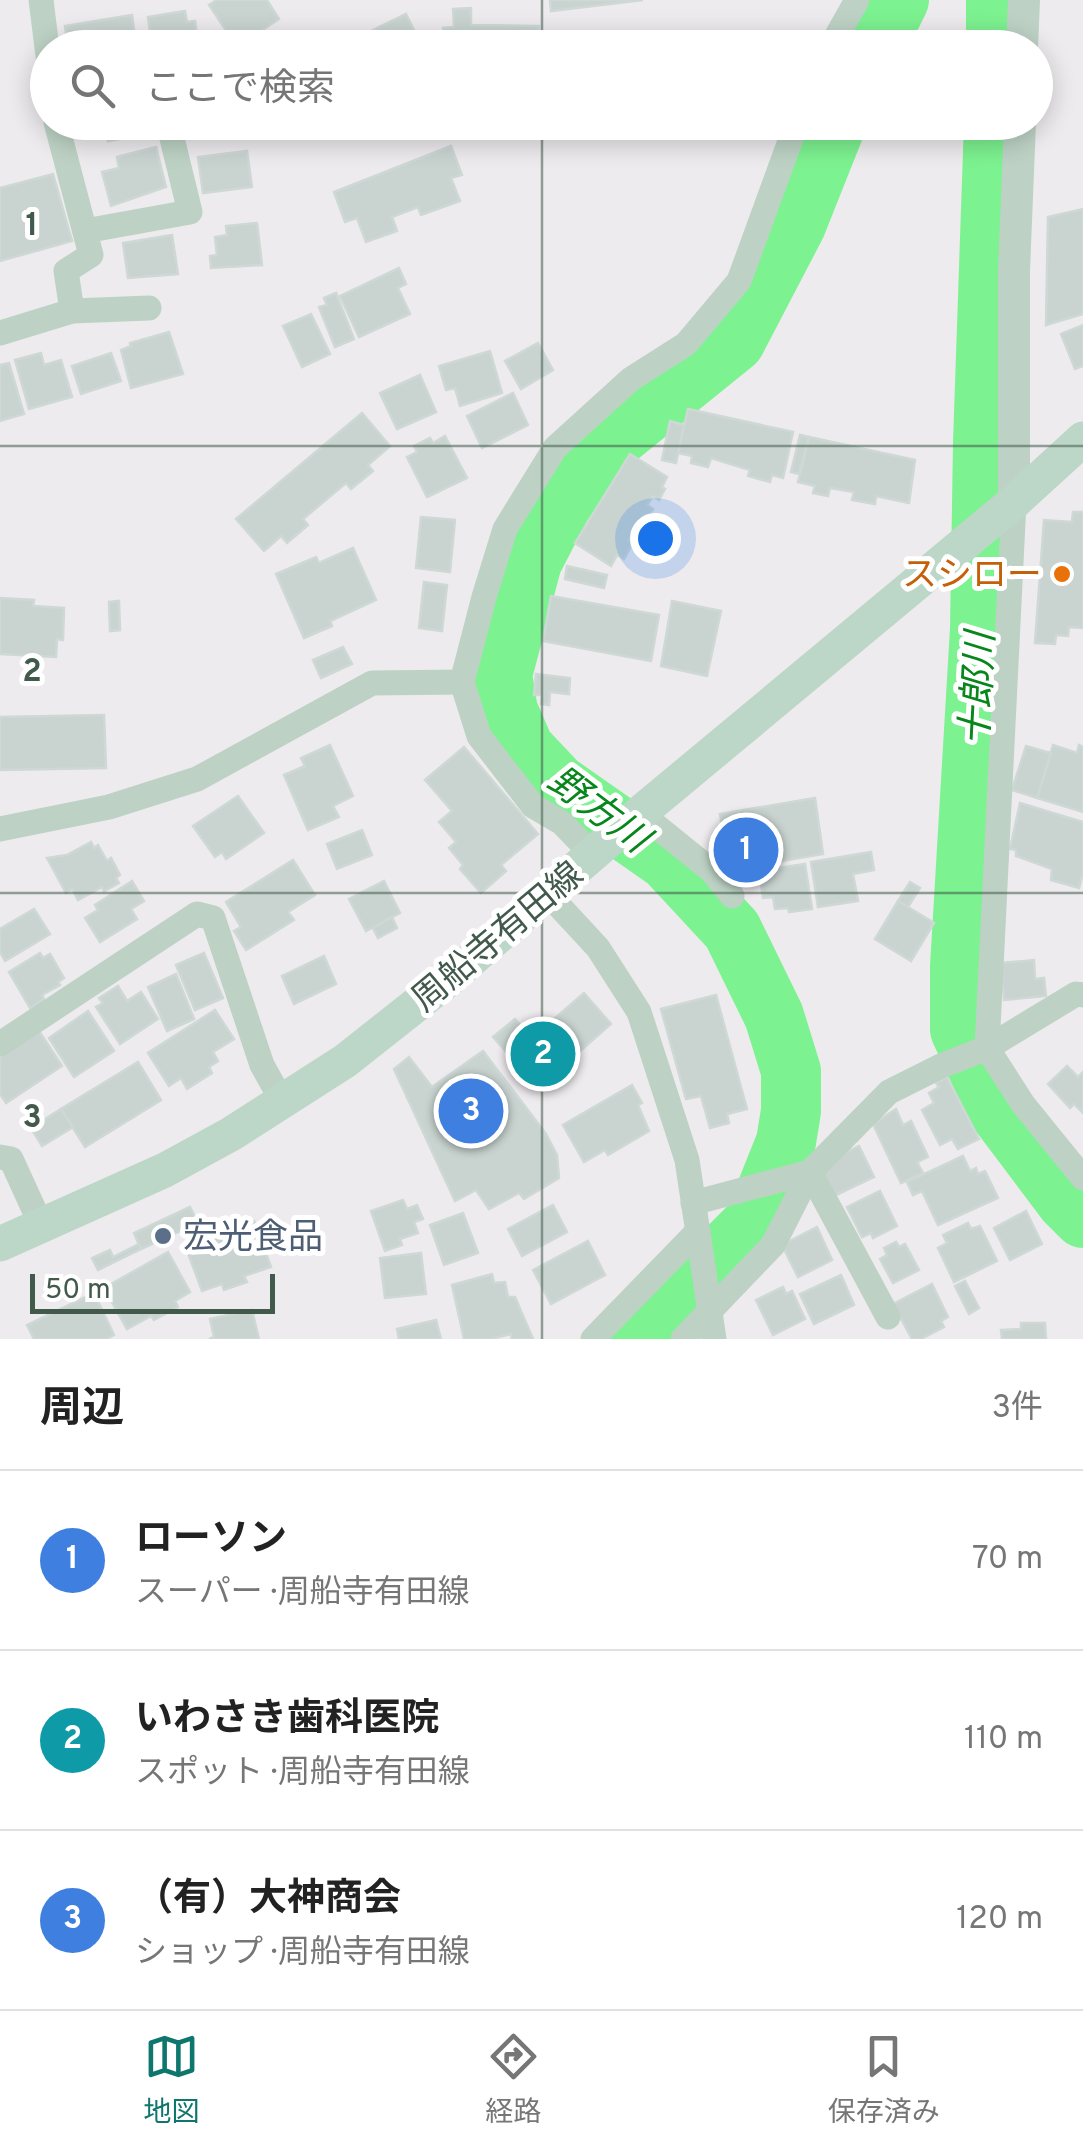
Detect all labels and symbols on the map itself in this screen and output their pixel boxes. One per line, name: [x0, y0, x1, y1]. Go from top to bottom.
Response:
text: 1: [26, 207, 38, 247]
your location: [630, 513, 681, 564]
place label: スシロー: [902, 555, 1042, 599]
marker: スシロー: [1051, 563, 1073, 585]
water label: 十郎川: [953, 627, 1008, 747]
text: 2: [22, 653, 42, 693]
water label: 野方川: [537, 758, 660, 868]
pin: 1: [714, 812, 778, 888]
street label: 周船寺有田線: [404, 854, 594, 1023]
pin: 2: [510, 1016, 576, 1092]
pin: 3: [438, 1074, 504, 1148]
text: 3: [22, 1099, 42, 1139]
place label: 宏光食品: [183, 1217, 323, 1261]
marker: 宏光食品: [152, 1225, 174, 1247]
scale bar: [30, 1269, 275, 1314]

